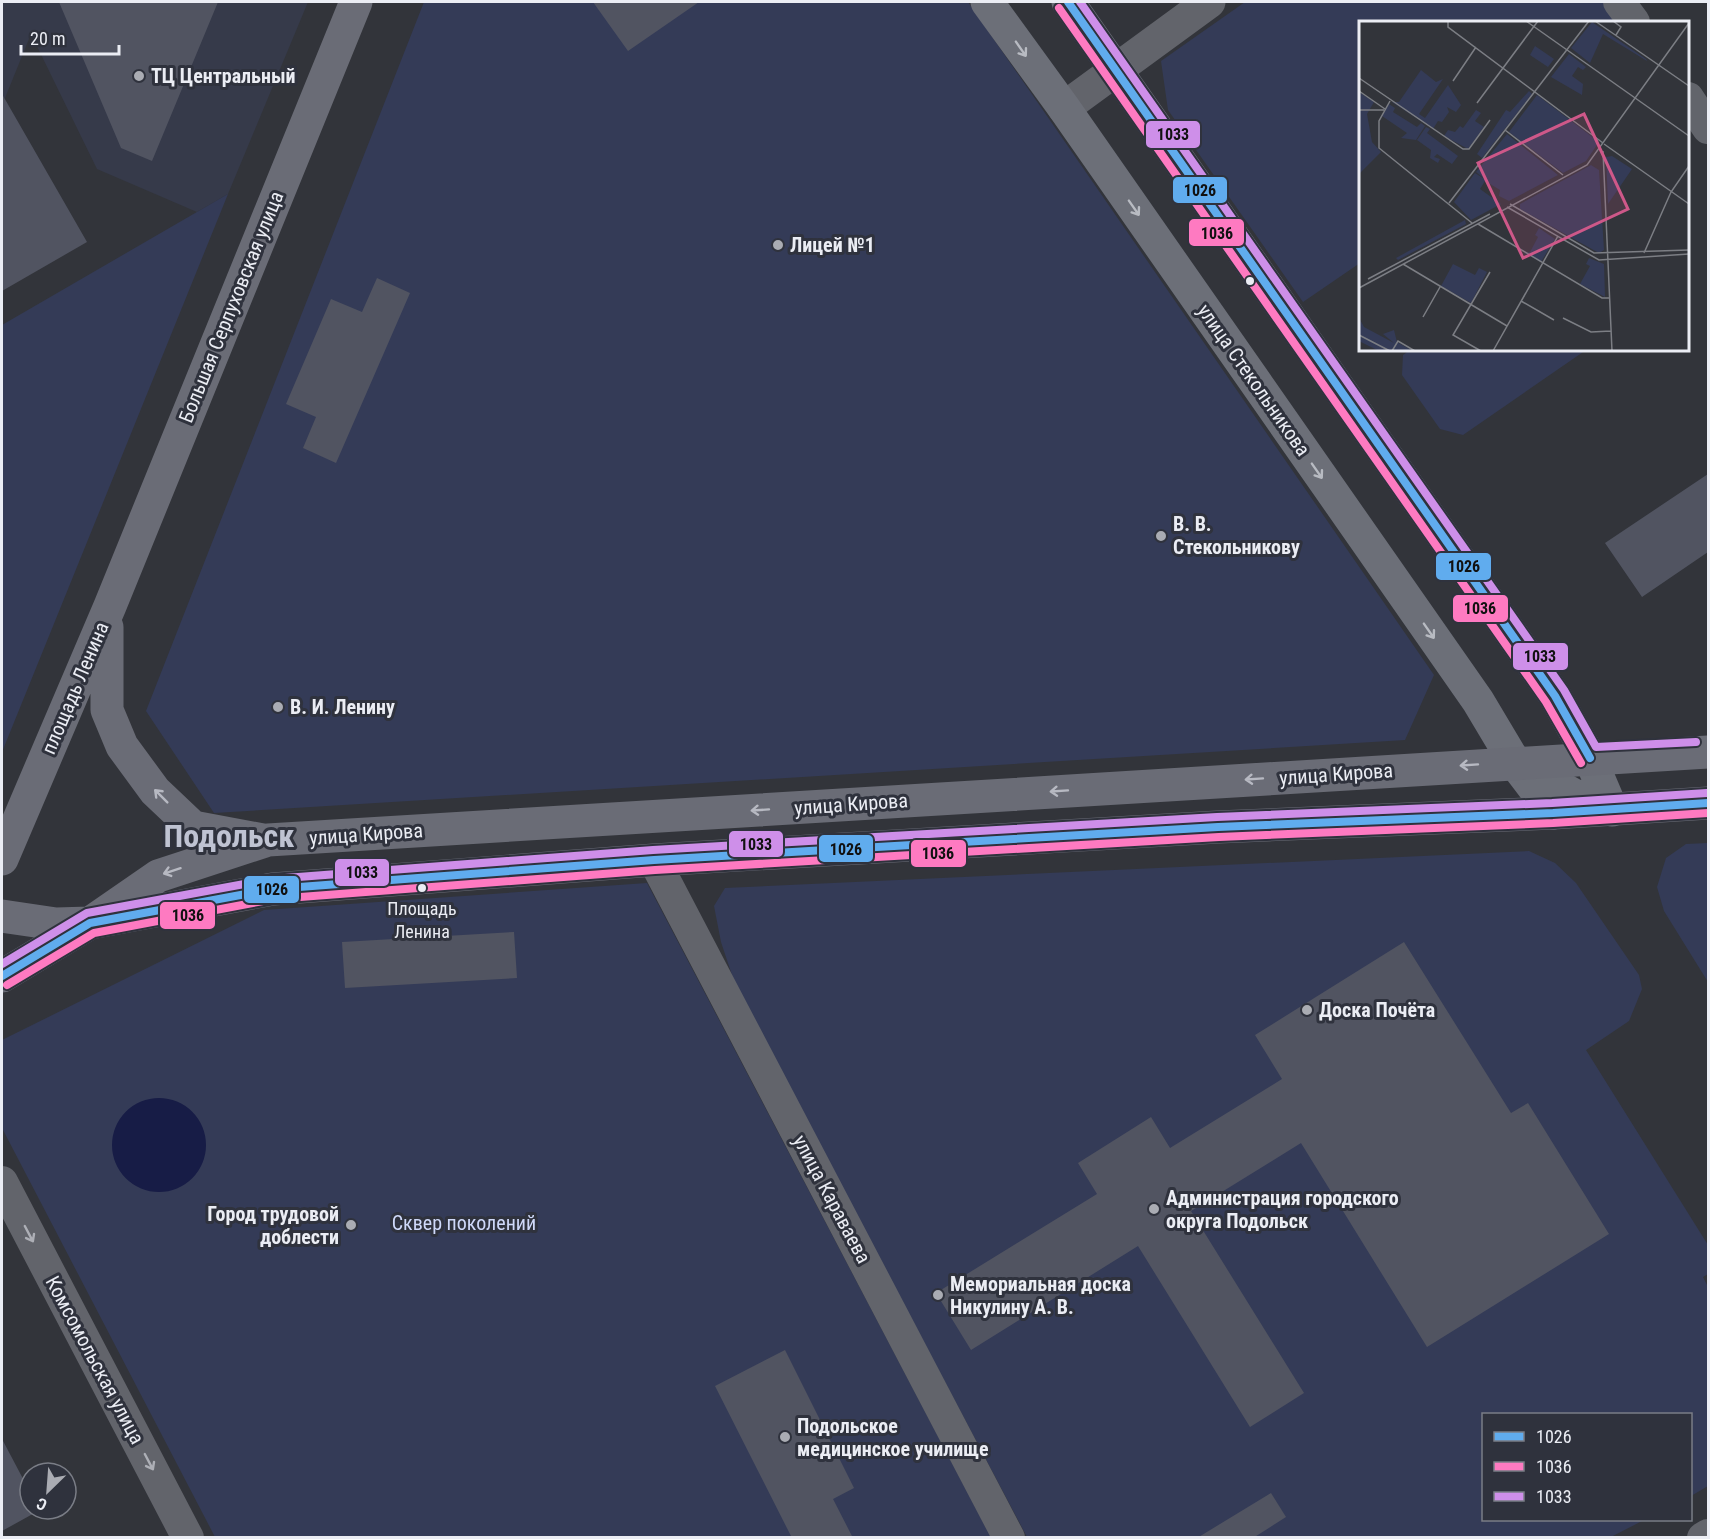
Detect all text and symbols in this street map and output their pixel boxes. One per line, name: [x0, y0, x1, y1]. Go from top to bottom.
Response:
scale bar: [21, 18, 118, 56]
inset map: [1359, 21, 1689, 351]
text: 20 m: [30, 28, 65, 49]
one-way arrow: [1015, 41, 1027, 57]
place label: ТЦ Центральный: [151, 64, 296, 88]
marker: ТЦ Центральный: [132, 69, 146, 83]
line badge: 1033: [1145, 120, 1201, 149]
text: 1033: [1157, 125, 1189, 144]
line badge: 1026: [1172, 176, 1228, 204]
text: 1026: [1184, 181, 1216, 200]
street label: Большая Серпуховская улица: [174, 188, 288, 426]
one-way arrow: [1128, 200, 1140, 216]
line badge: 1036: [1188, 218, 1245, 247]
text: 1036: [1201, 224, 1233, 243]
place label: Лицeй №1: [790, 233, 875, 257]
marker: Лицeй №1: [771, 238, 785, 252]
unlabelled marker: [1244, 275, 1256, 287]
street label: улица Стекольникова: [1193, 299, 1315, 461]
one-way arrow: [1311, 463, 1323, 479]
place label: В. В. Стекольникову: [1173, 512, 1300, 559]
marker: В. В. Стекольникову: [1154, 529, 1168, 543]
line badge: 1026: [1435, 552, 1492, 581]
text: 1026: [1448, 557, 1480, 576]
line badge: 1036: [1452, 594, 1509, 623]
text: 1036: [1464, 599, 1496, 618]
street label: площадь Ленина: [36, 618, 114, 758]
one-way arrow: [1423, 623, 1435, 639]
line badge: 1033: [1512, 642, 1569, 671]
text: 1033: [1524, 647, 1556, 666]
place label: В. И. Ленину: [290, 695, 395, 719]
marker: В. И. Ленину: [271, 700, 285, 714]
street label: улица Кирова: [1278, 758, 1394, 790]
one-way arrow: [1460, 760, 1480, 771]
one-way arrow: [1244, 774, 1264, 785]
one-way arrow: [1049, 786, 1069, 797]
one-way arrow: [153, 788, 168, 803]
street label: улица Кирова: [793, 788, 909, 820]
one-way arrow: [750, 804, 770, 815]
district label: Подольск: [164, 817, 294, 855]
street label: улица Кирова: [308, 818, 424, 850]
line badge: 1033: [728, 830, 784, 858]
line badge: 1026: [818, 834, 874, 863]
text: 1033: [740, 835, 772, 854]
line badge: 1036: [910, 839, 967, 868]
text: 1026: [830, 840, 862, 859]
text: 1036: [922, 844, 954, 863]
line badge: 1033: [334, 858, 390, 887]
text: 1033: [346, 863, 378, 882]
one-way arrow: [163, 866, 182, 877]
line badge: 1026: [243, 875, 300, 904]
text: 1026: [256, 880, 288, 899]
marker: Площадь Ленина: [416, 882, 428, 894]
place label: Площадь Ленина: [387, 898, 457, 942]
line badge: 1036: [159, 901, 216, 930]
text: 1036: [172, 906, 204, 925]
place label: Доска Почёта: [1319, 998, 1435, 1022]
marker: Доска Почёта: [1300, 1003, 1314, 1017]
street label: улица Караваева: [788, 1131, 876, 1267]
place label: Администрация городского округа Подольск: [1166, 1186, 1399, 1233]
place label: Город трудовой доблести: [207, 1202, 339, 1249]
marker: Администрация городского округа Подольск: [1147, 1202, 1161, 1216]
park label: Сквер поколений: [392, 1211, 536, 1235]
marker: Город трудовой доблести: [344, 1218, 358, 1232]
one-way arrow: [23, 1225, 35, 1242]
street label: Комсомольская улица: [41, 1272, 149, 1448]
place label: Мемориальная доска Никулину А. В.: [950, 1272, 1131, 1319]
marker: Мемориальная доска Никулину А. В.: [931, 1288, 945, 1302]
legend: [1482, 1413, 1692, 1521]
place label: Подольское медицинское училище: [797, 1414, 989, 1461]
text: 1026: [1536, 1426, 1572, 1447]
marker: Подольское медицинское училище: [778, 1430, 792, 1444]
one-way arrow: [143, 1453, 155, 1470]
text: 1036: [1536, 1456, 1572, 1477]
north arrow: [18, 1461, 78, 1521]
text: 1033: [1536, 1486, 1572, 1507]
text: С: [34, 1494, 50, 1515]

